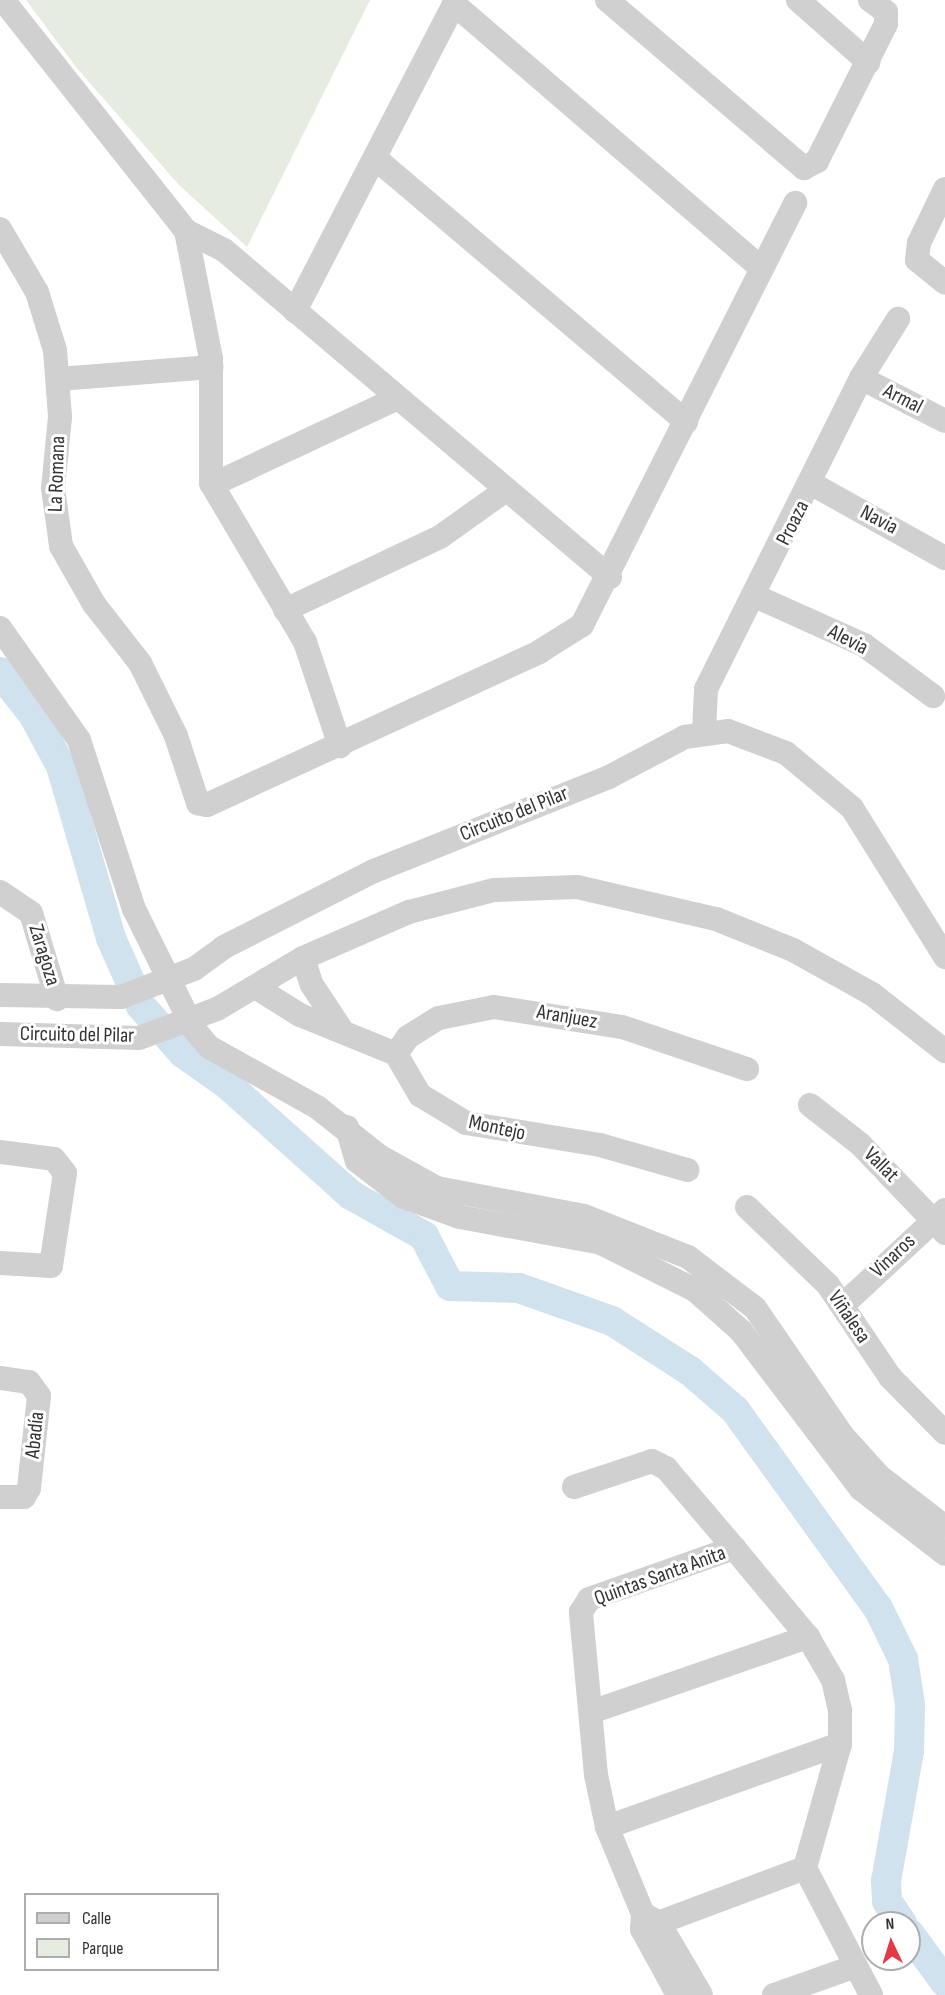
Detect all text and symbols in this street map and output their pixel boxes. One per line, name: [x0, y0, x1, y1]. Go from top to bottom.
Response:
street label: Armal: [879, 378, 927, 420]
street label: La Romana: [43, 436, 71, 512]
street label: Proaza: [771, 496, 815, 550]
street label: Navia: [856, 500, 902, 540]
street label: Alevia: [824, 619, 872, 661]
street label: Circuito del Pilar: [456, 781, 572, 847]
street label: Zaragoza: [23, 921, 65, 989]
street label: Aranjuez: [535, 999, 599, 1035]
street label: Circuito del Pilar: [20, 1021, 134, 1049]
street label: Montejo: [466, 1110, 528, 1146]
street label: Vallat: [858, 1142, 904, 1188]
street label: Vinaros: [865, 1229, 921, 1283]
street label: Viñalesa: [822, 1286, 876, 1348]
street label: Abadía: [20, 1410, 50, 1460]
street label: Quintas Santa Anita: [591, 1541, 729, 1611]
legend: [24, 1893, 219, 1971]
text: Calle: [82, 1908, 111, 1929]
north arrow: [861, 1911, 921, 1971]
text: N: [885, 1915, 895, 1934]
text: Parque: [82, 1938, 123, 1959]

